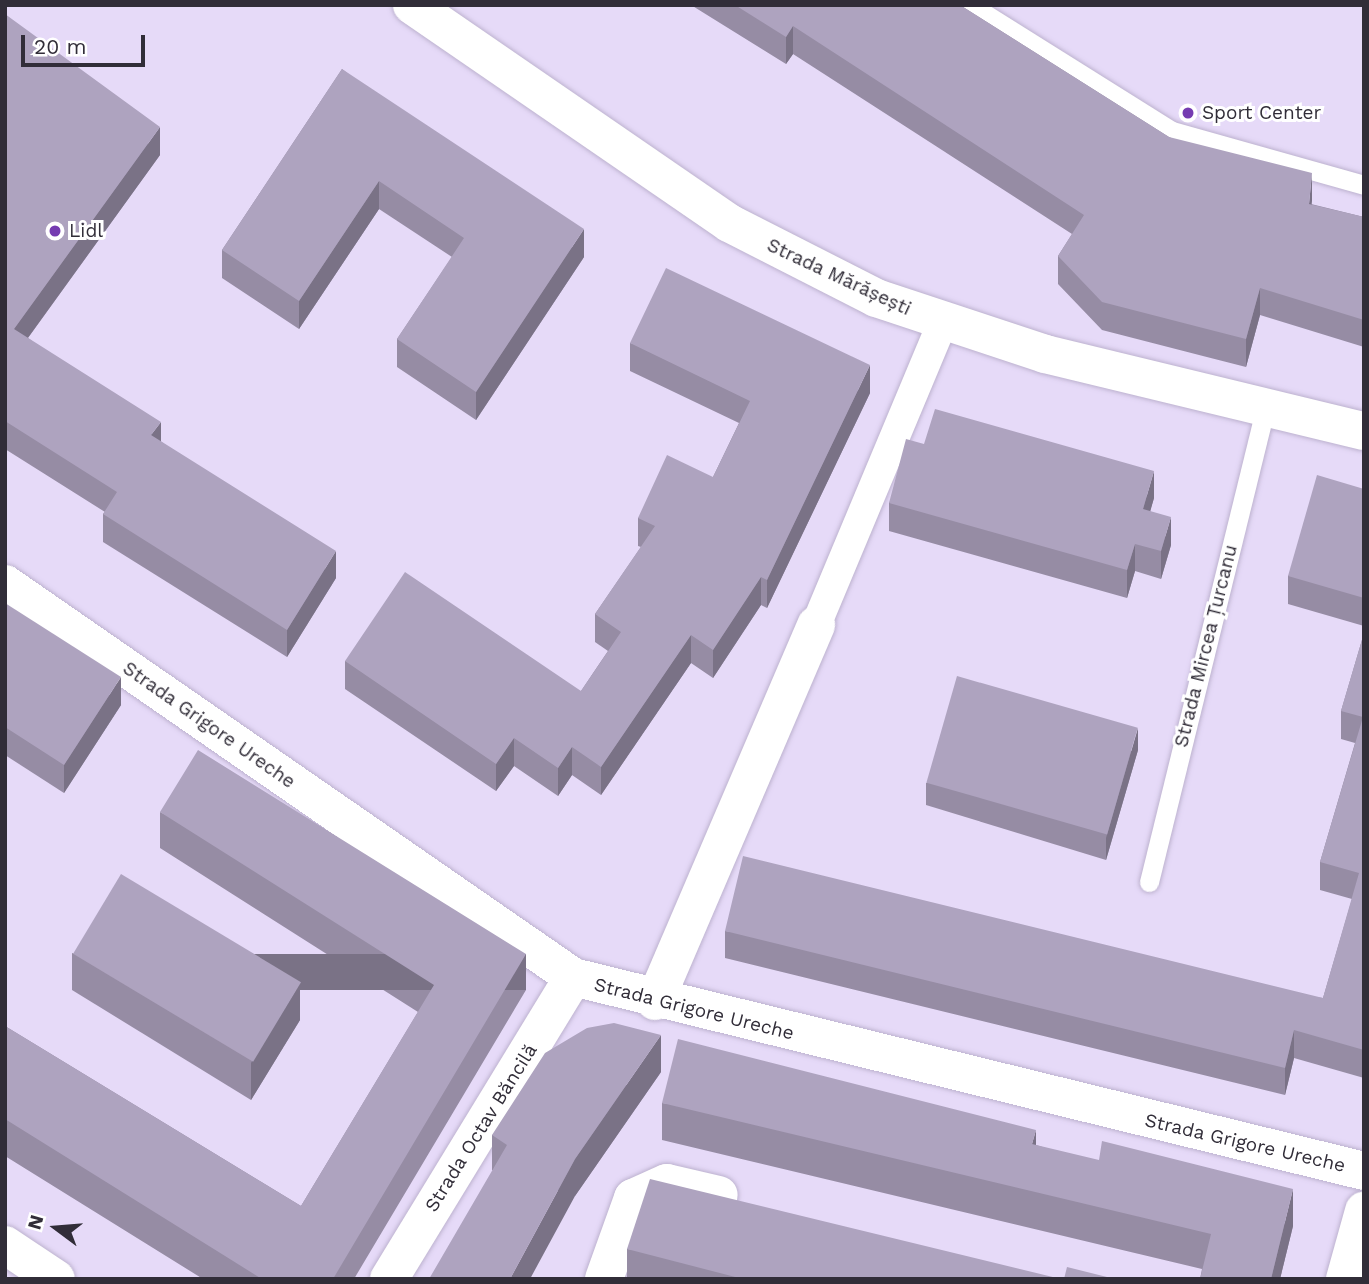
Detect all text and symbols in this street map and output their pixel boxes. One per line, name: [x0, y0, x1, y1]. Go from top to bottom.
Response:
scale bar: [24, 21, 149, 65]
text: 20 m: [34, 34, 86, 59]
place label: Sport Center: [1202, 102, 1321, 124]
marker: Sport Center: [1180, 105, 1196, 121]
place label: Lidl: [69, 220, 103, 242]
marker: Lidl: [47, 223, 63, 239]
street label: Strada Mărășești: [763, 234, 915, 320]
street label: Strada Mircea Țurcanu: [1170, 542, 1242, 750]
street label: Strada Grigore Ureche: [118, 657, 300, 793]
street label: Strada Grigore Ureche: [591, 973, 797, 1045]
street label: Strada Octav Băncilă: [420, 1040, 542, 1216]
street label: Strada Grigore Ureche: [1142, 1109, 1348, 1177]
north arrow: [21, 1193, 91, 1263]
text: N: [22, 1212, 48, 1232]

